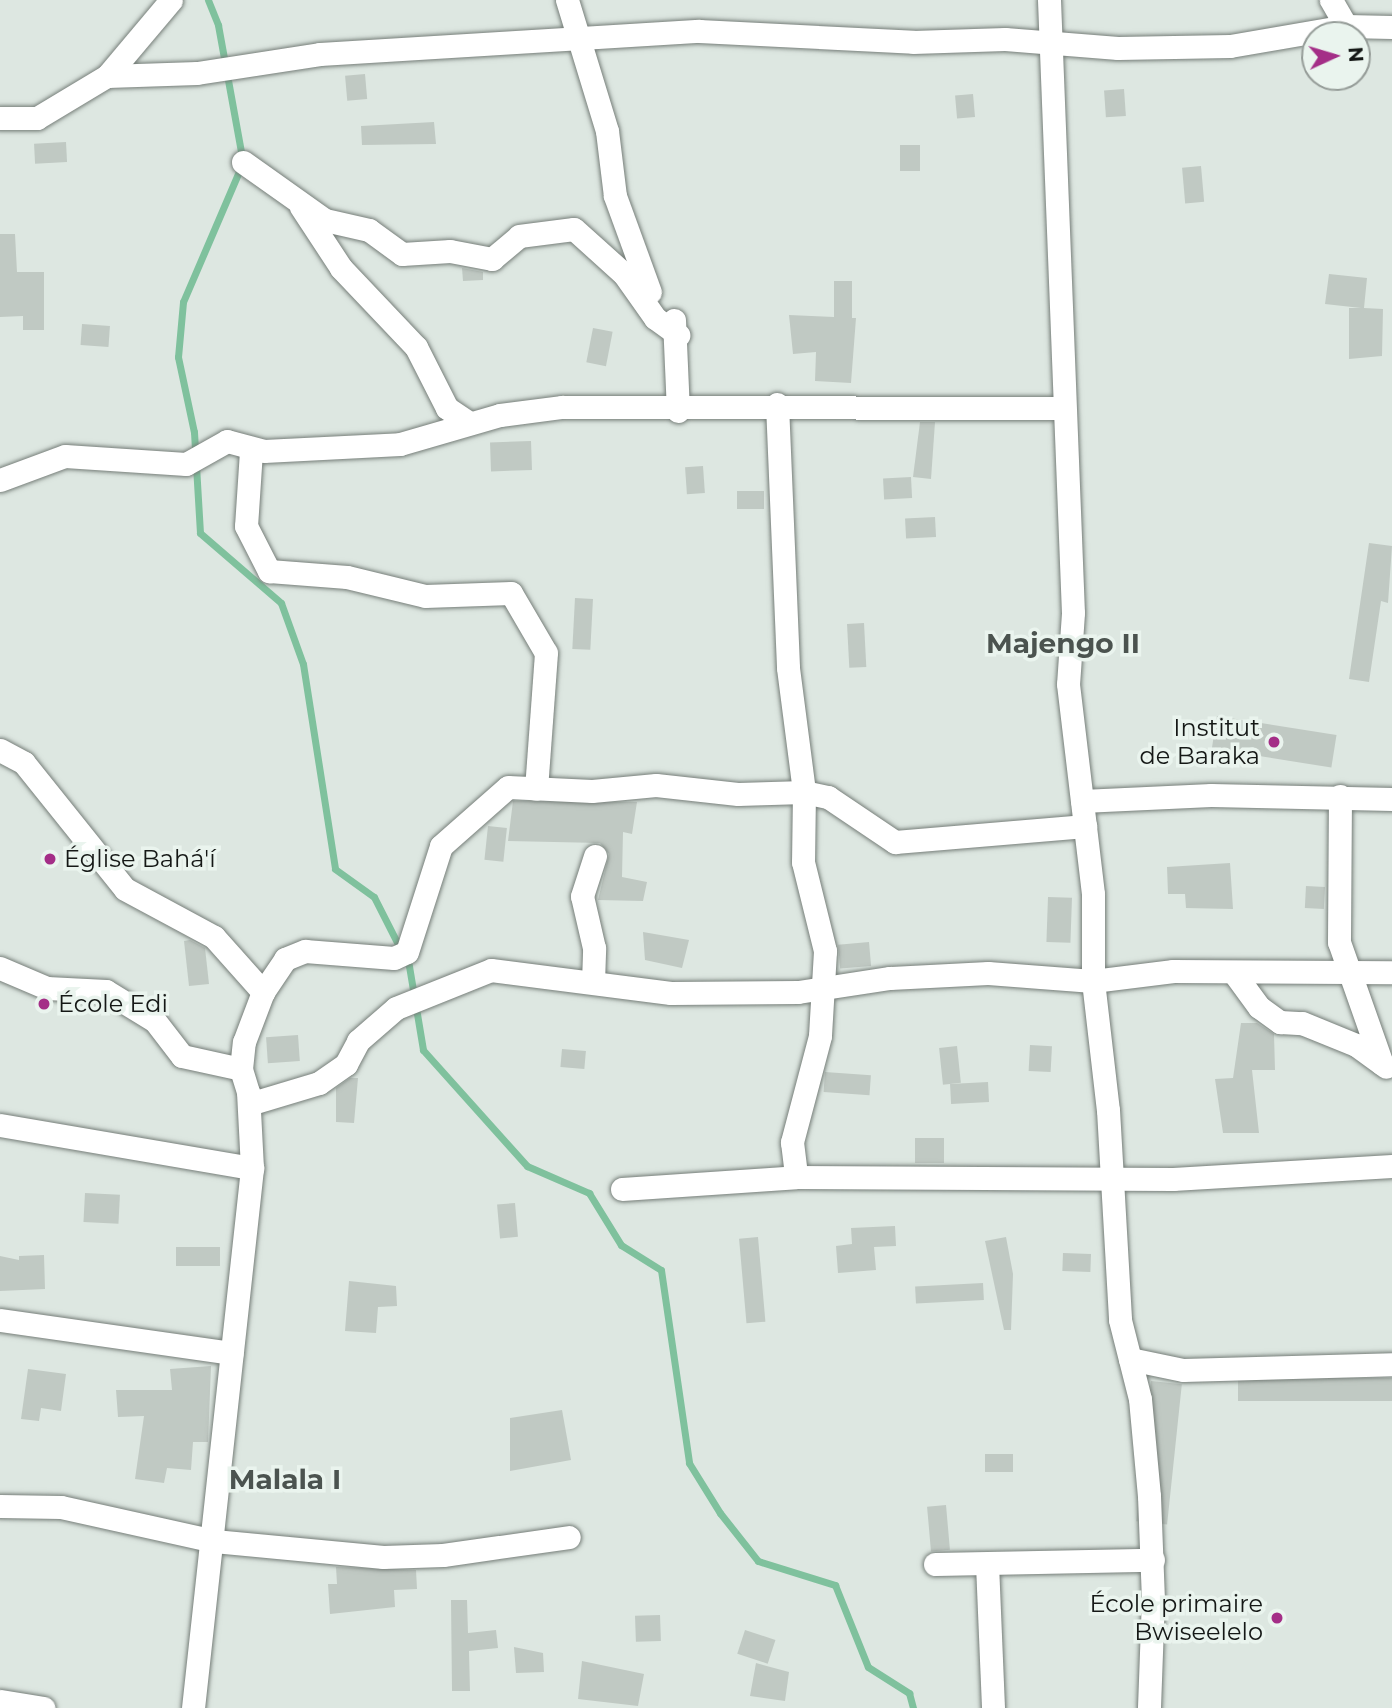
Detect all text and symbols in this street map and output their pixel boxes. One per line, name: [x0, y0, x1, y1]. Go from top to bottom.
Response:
north arrow: [1301, 21, 1371, 91]
text: N: [1343, 46, 1367, 63]
district label: Majengo II: [986, 626, 1140, 660]
place label: Institut de Baraka: [1140, 714, 1260, 770]
marker: Institut de Baraka: [1266, 734, 1282, 750]
place label: Église Bahá'í: [64, 845, 216, 873]
marker: Église Bahá'í: [42, 851, 58, 867]
place label: École Edi: [58, 990, 168, 1018]
marker: École Edi: [36, 996, 52, 1012]
district label: Malala I: [229, 1462, 341, 1496]
place label: École primaire Bwiseelelo: [1089, 1590, 1263, 1646]
marker: École primaire Bwiseelelo: [1269, 1610, 1285, 1626]

